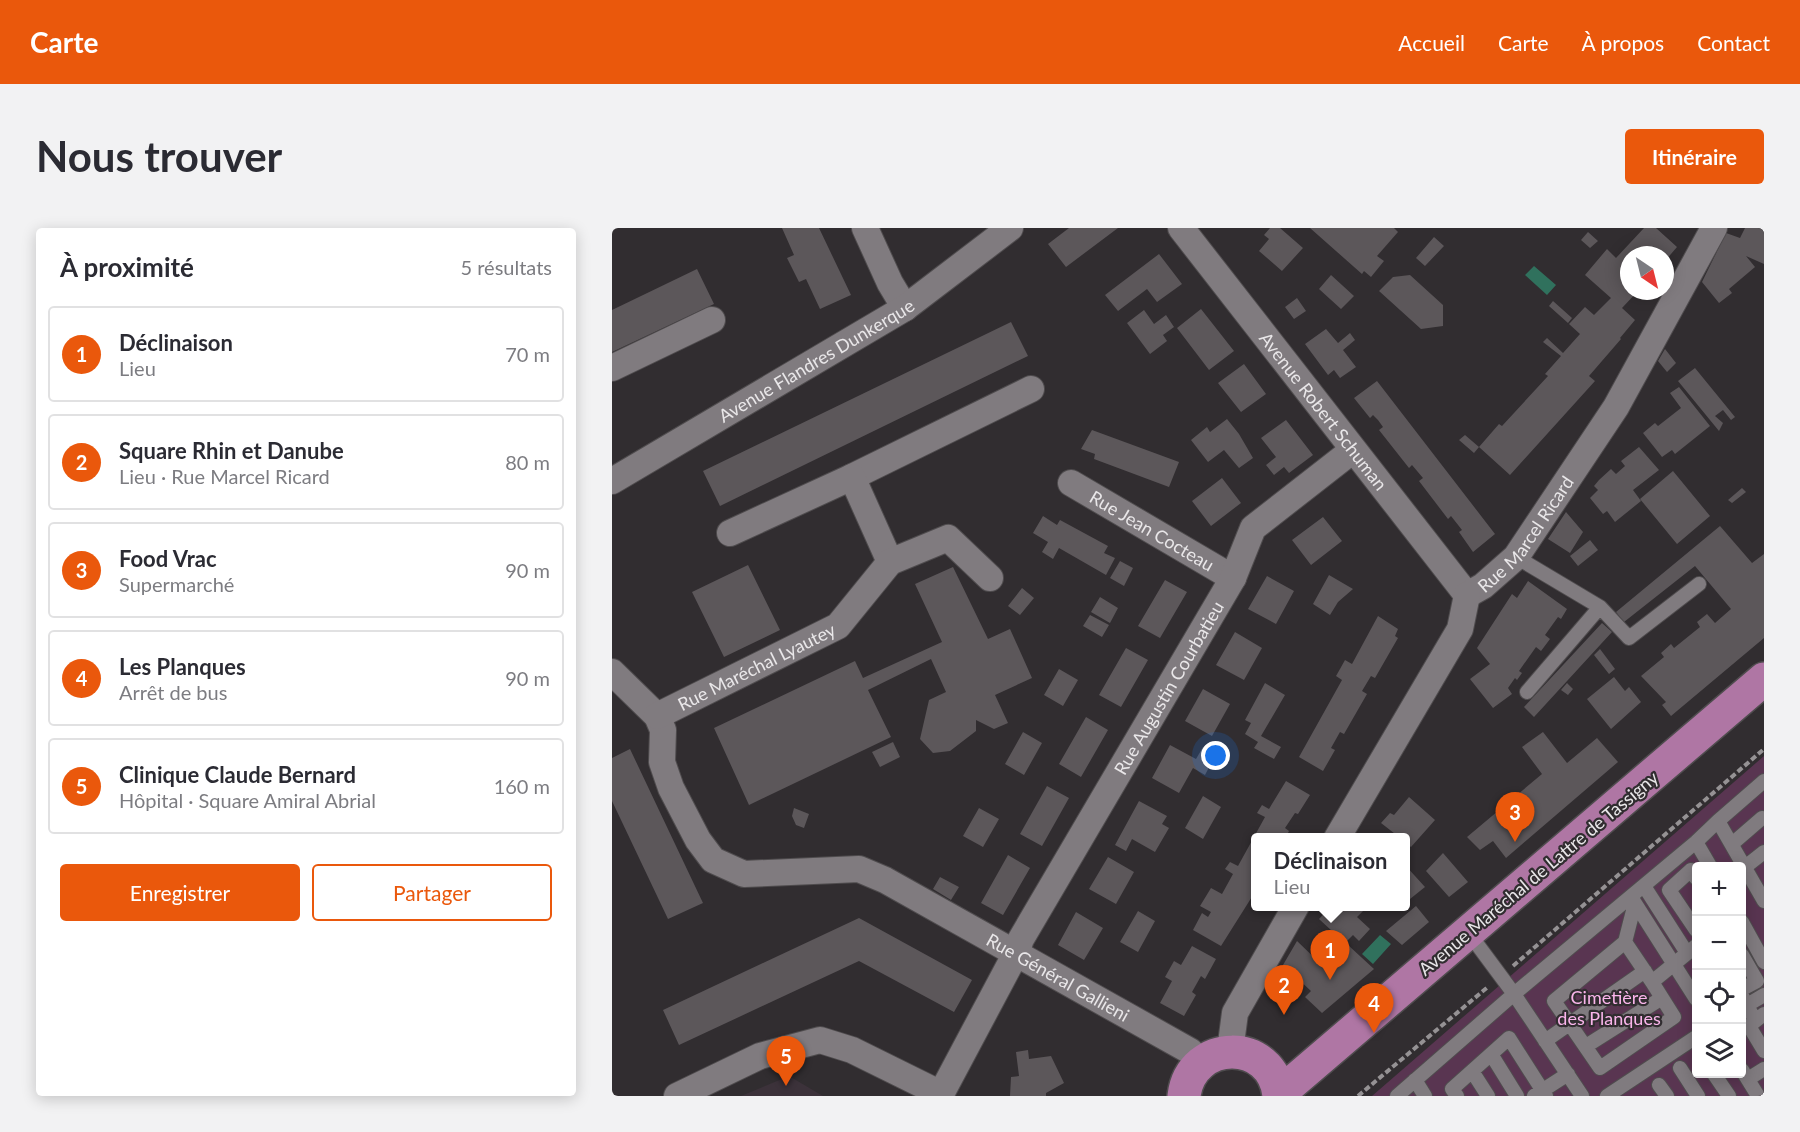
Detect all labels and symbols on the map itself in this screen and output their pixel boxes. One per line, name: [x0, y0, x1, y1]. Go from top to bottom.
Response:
north arrow: [1620, 246, 1674, 300]
street label: Avenue Flandres Dunkerque: [714, 294, 918, 427]
street label: Avenue Robert Schuman: [1255, 327, 1392, 495]
street label: Rue Marcel Ricard: [1473, 472, 1578, 597]
street label: Rue Jean Cocteau: [1086, 485, 1218, 576]
street label: Rue Augustin Courbatieu: [1109, 597, 1228, 779]
street label: Rue Maréchal Lyautey: [674, 618, 840, 715]
your location: [1201, 741, 1230, 770]
street label: Avenue Maréchal de Lattre de Tassigny: [1414, 766, 1663, 980]
pin: 3: [1496, 792, 1534, 842]
street label: Rue Général Gallieni: [983, 928, 1133, 1026]
pin: 1: [1310, 930, 1350, 980]
pin: 2: [1264, 966, 1304, 1015]
pin: 4: [1354, 984, 1394, 1033]
park label: Cimetière des Planques: [1557, 986, 1661, 1029]
pin: 5: [766, 1036, 806, 1086]

